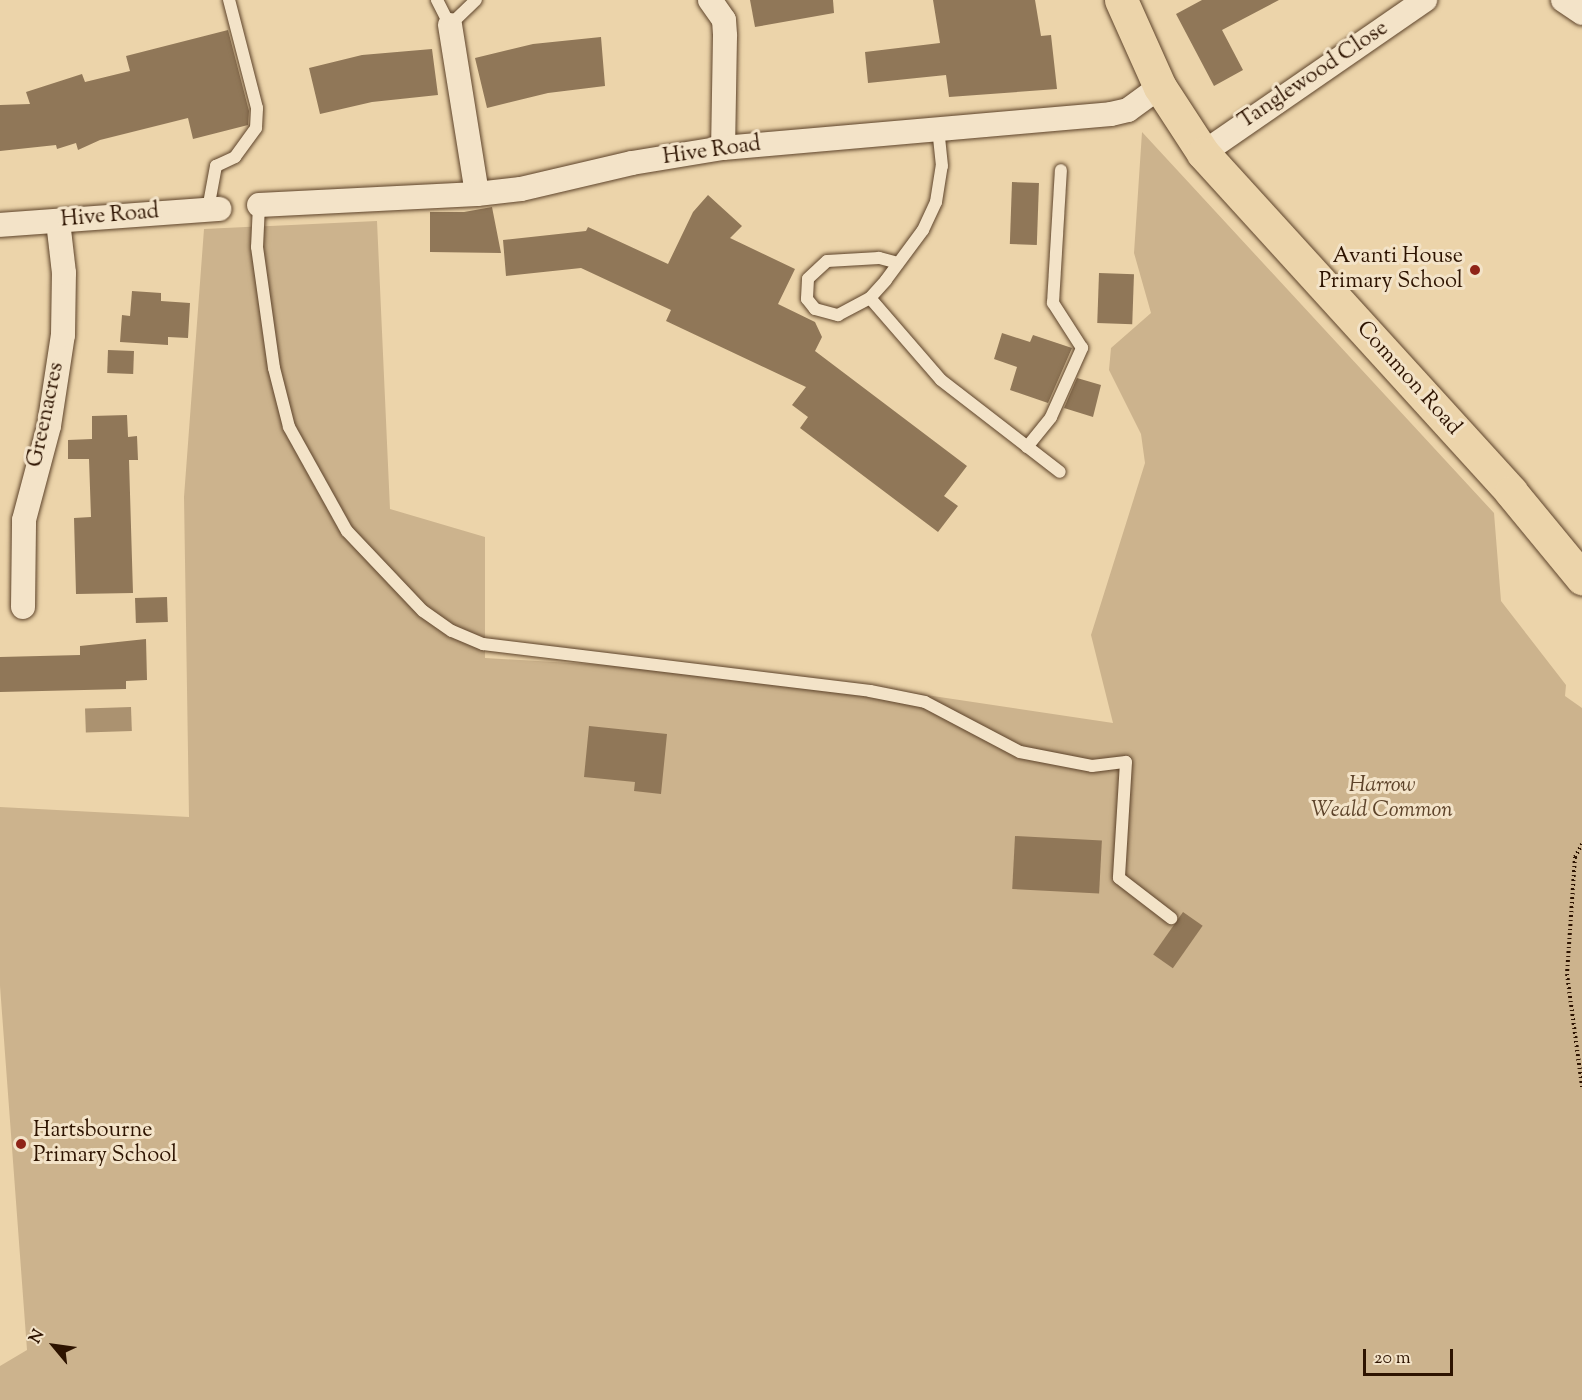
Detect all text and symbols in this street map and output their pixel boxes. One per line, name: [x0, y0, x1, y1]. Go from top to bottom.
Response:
street label: Tanglewood Close: [1234, 16, 1394, 136]
street label: Hive Road: [661, 132, 763, 172]
street label: Hive Road: [60, 200, 160, 234]
place label: Avanti House Primary School: [1319, 244, 1463, 296]
marker: Avanti House Primary School: [1468, 263, 1482, 277]
street label: Common Road: [1350, 316, 1466, 442]
street label: Greenacres: [23, 360, 71, 470]
park label: Harrow Weald Common: [1311, 773, 1453, 824]
place label: Hartsbourne Primary School: [33, 1118, 177, 1170]
marker: Hartsbourne Primary School: [14, 1137, 28, 1151]
north arrow: [24, 1316, 84, 1376]
text: N: [25, 1326, 51, 1348]
scale bar: [1366, 1337, 1456, 1375]
text: 20 m: [1374, 1346, 1411, 1372]

